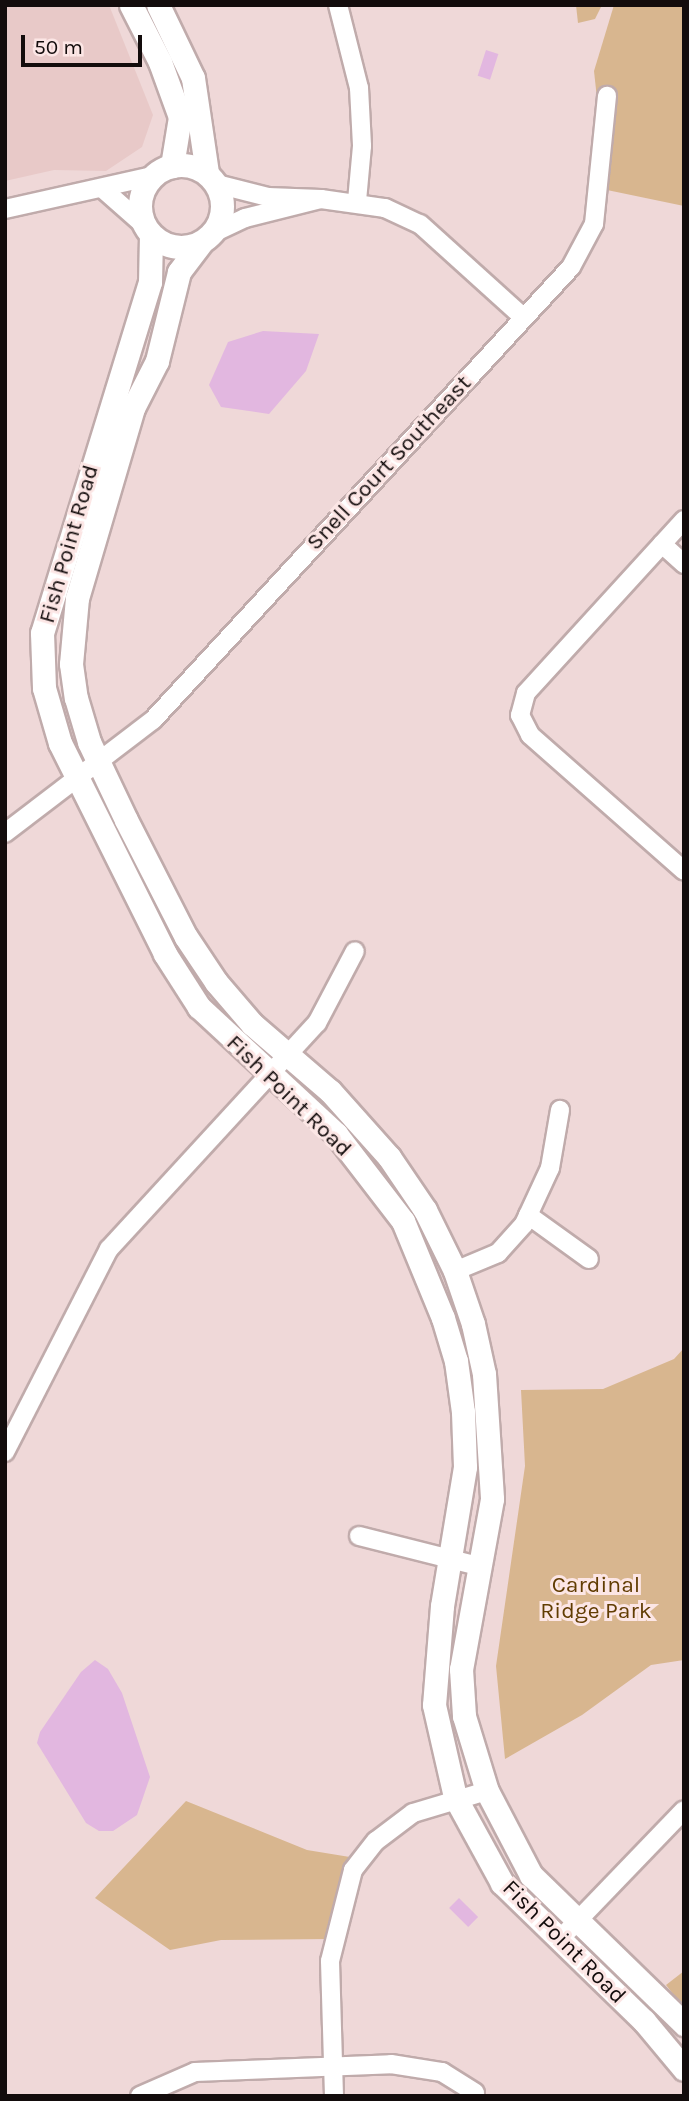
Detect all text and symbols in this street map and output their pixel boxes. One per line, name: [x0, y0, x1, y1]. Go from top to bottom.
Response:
scale bar: [24, 21, 145, 65]
text: 50 m: [34, 35, 83, 59]
street label: Snell Court Southeast: [301, 370, 477, 556]
street label: Fish Point Road: [33, 462, 105, 626]
street label: Fish Point Road: [221, 1029, 357, 1163]
park label: Cardinal Ridge Park: [540, 1571, 652, 1625]
street label: Fish Point Road: [496, 1874, 632, 2010]

